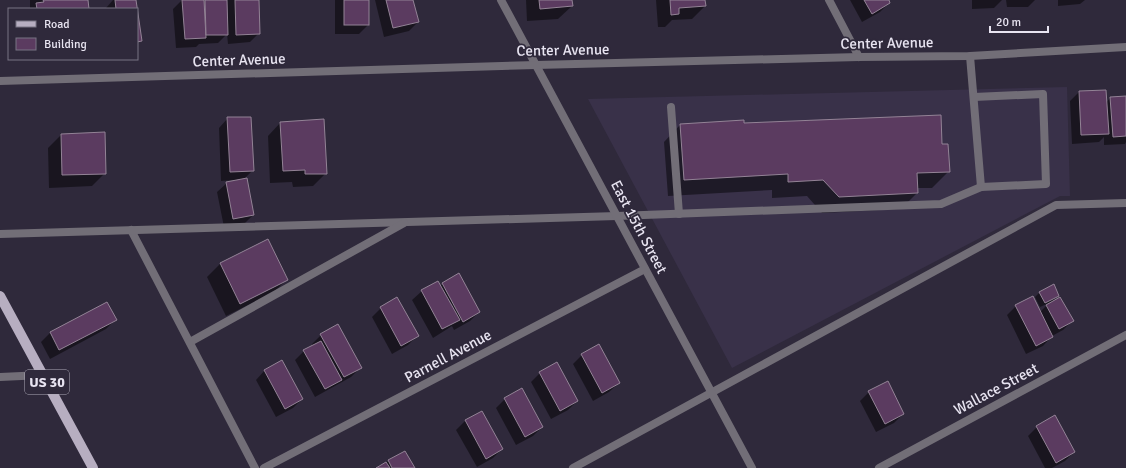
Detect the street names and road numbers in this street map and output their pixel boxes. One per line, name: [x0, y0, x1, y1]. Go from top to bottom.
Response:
street label: Center Avenue: [840, 33, 934, 53]
street label: Center Avenue: [516, 40, 610, 60]
street label: Center Avenue: [192, 49, 286, 71]
street label: East 15th Street: [607, 177, 671, 277]
street label: Parnell Avenue: [401, 326, 495, 386]
street label: Wallace Street: [951, 359, 1041, 419]
road number: US 30: [25, 370, 69, 394]

